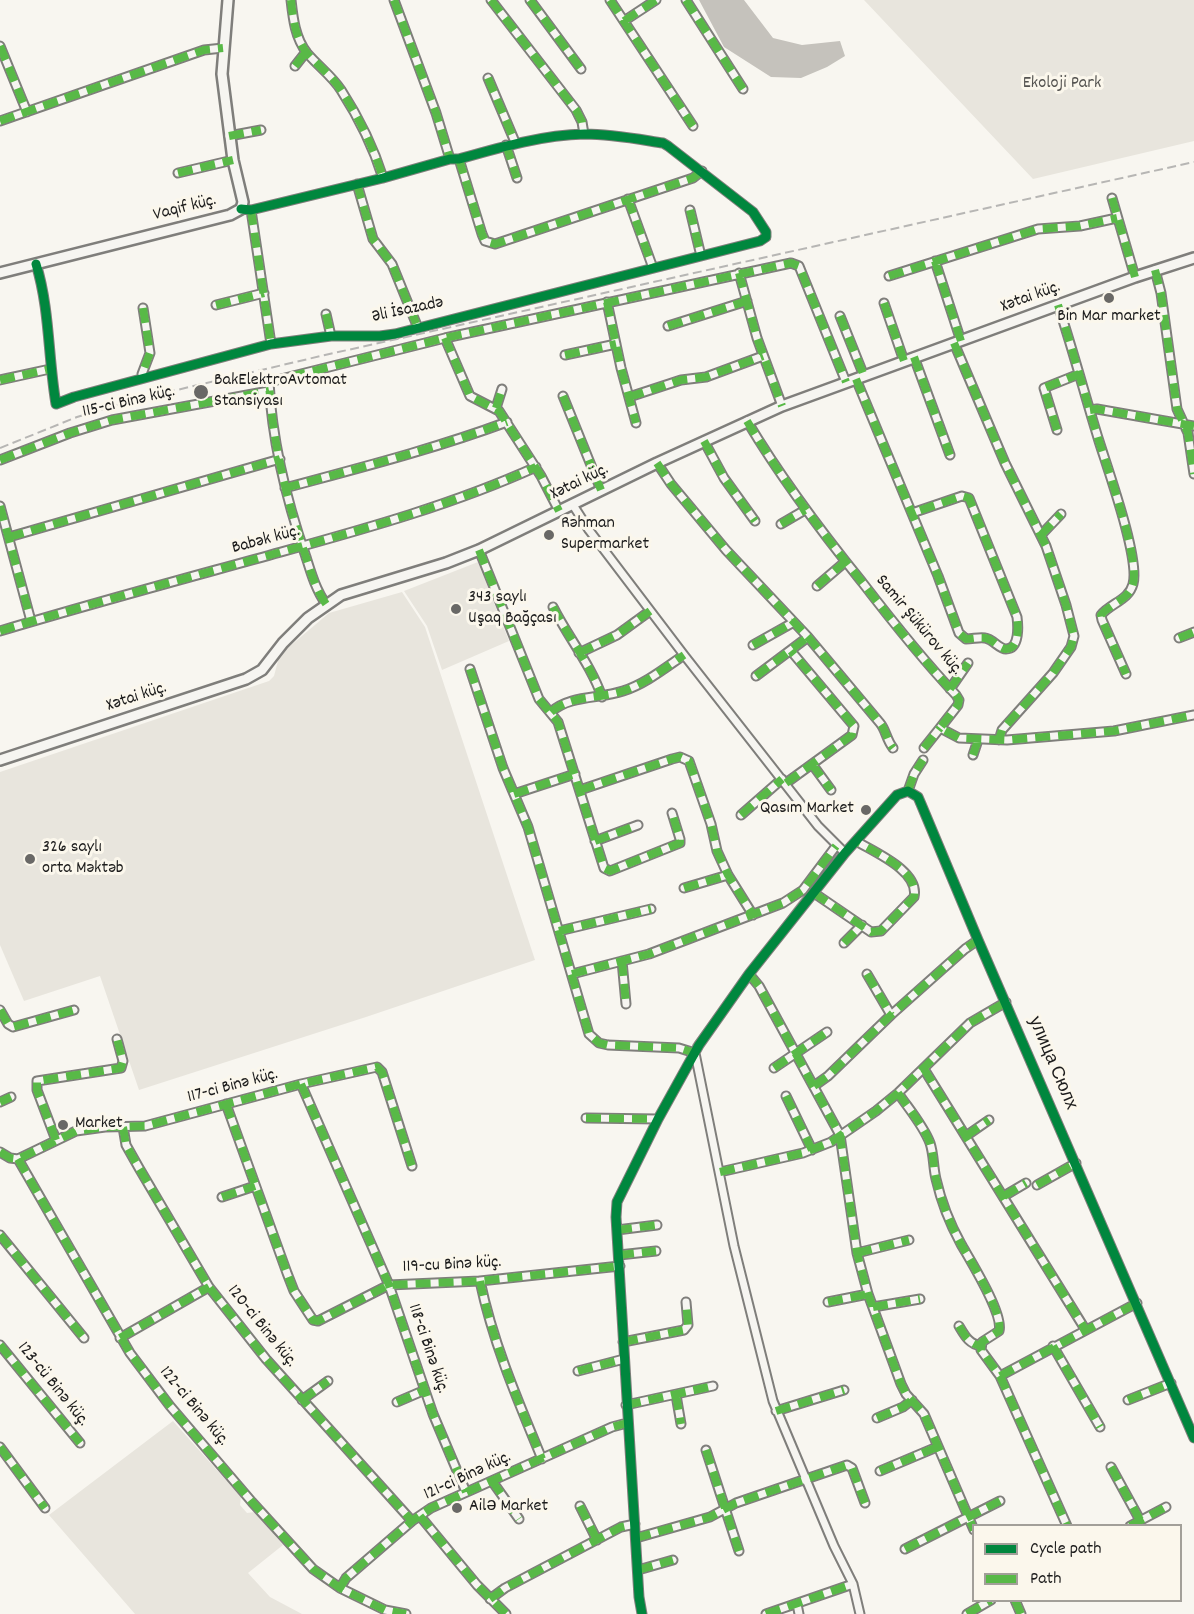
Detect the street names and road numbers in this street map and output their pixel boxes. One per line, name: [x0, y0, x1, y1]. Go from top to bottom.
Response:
street label: Vaqif küç.: [151, 191, 219, 227]
street label: Xətai küç.: [998, 277, 1064, 319]
street label: Əli İsazadə: [371, 293, 445, 329]
street label: 115-ci Binə küç.: [81, 382, 177, 424]
street label: Xətai küç.: [547, 460, 613, 506]
street label: Babək küç.: [230, 522, 302, 560]
street label: Samir Şükürov küç.: [870, 571, 966, 681]
street label: Xətai küç.: [104, 678, 170, 718]
street label: улица Сюлх: [1022, 1014, 1080, 1114]
street label: 117-ci Binə küç.: [185, 1065, 281, 1109]
street label: 119-cu Binə küç.: [402, 1253, 502, 1279]
street label: 120-ci Binə küç.: [221, 1281, 301, 1373]
street label: 118-ci Binə küç.: [402, 1301, 452, 1397]
street label: 123-cü Binə küç.: [11, 1338, 93, 1432]
street label: 122-ci Binə küç.: [153, 1363, 233, 1451]
street label: 121-ci Binə küç.: [421, 1447, 515, 1507]

